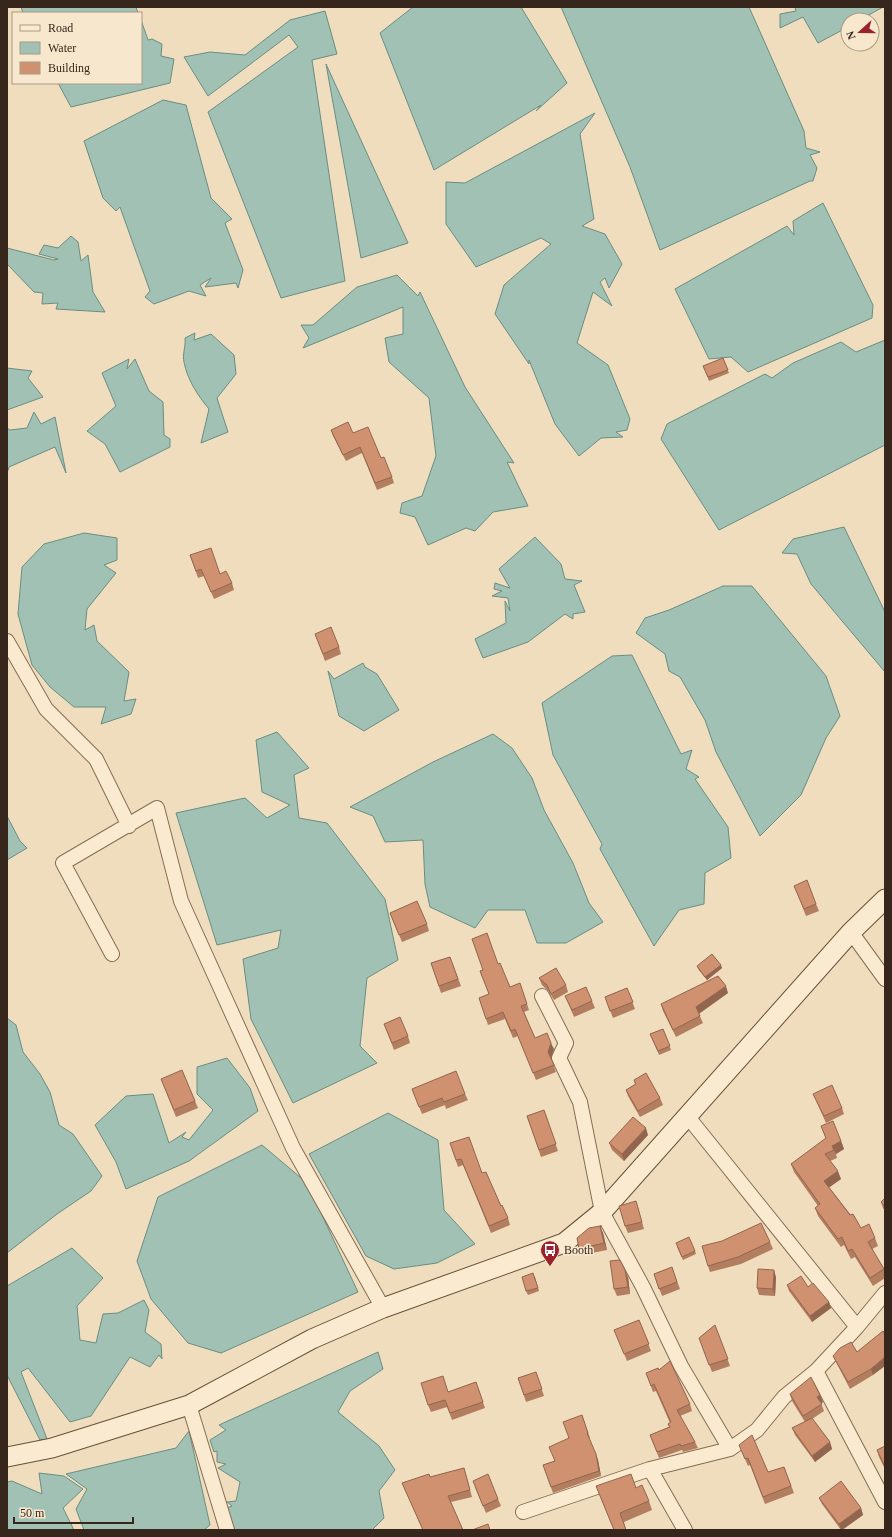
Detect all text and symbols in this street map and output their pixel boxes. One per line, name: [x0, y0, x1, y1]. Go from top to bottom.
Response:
legend: [12, 12, 142, 84]
north arrow: [840, 12, 880, 52]
text: Road: [48, 21, 73, 35]
text: N: [844, 30, 858, 41]
text: Water: [48, 41, 76, 55]
text: Building: [48, 61, 90, 75]
bus stop icon: Booth: [539, 1239, 561, 1267]
place label: Booth: [564, 1243, 593, 1257]
scale bar: [14, 1499, 133, 1525]
text: 50 m: [20, 1506, 45, 1520]

